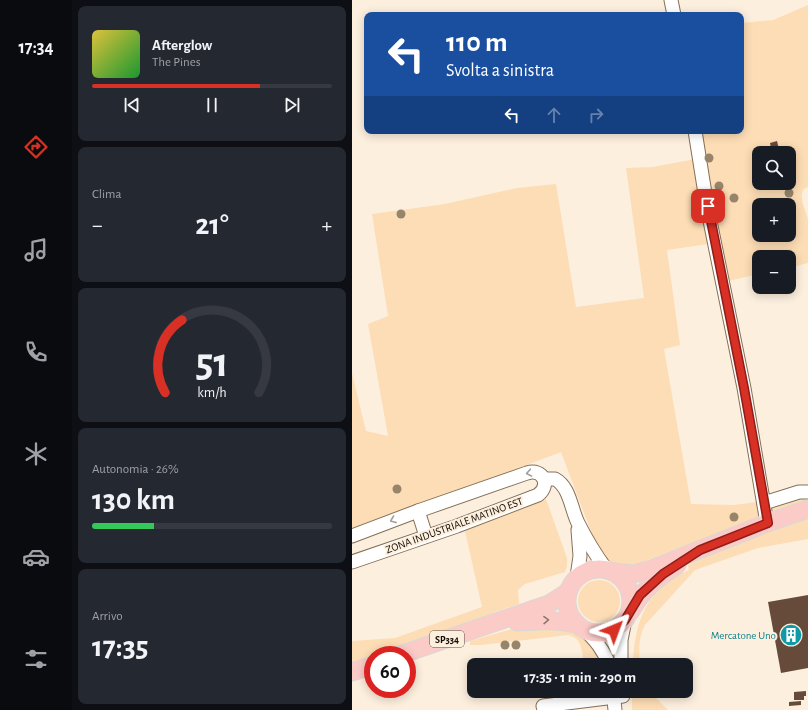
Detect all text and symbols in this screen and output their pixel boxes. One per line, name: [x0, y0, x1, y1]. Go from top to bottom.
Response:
icon: left: [380, 28, 432, 80]
text: 110 m: [446, 29, 508, 57]
text: Afterglow: [152, 38, 212, 53]
text: 17:34: [18, 39, 54, 57]
text: The Pines: [152, 56, 201, 69]
text: Svolta a sinistra: [446, 62, 554, 80]
icon: previous: [121, 94, 143, 116]
icon: pause: [201, 94, 223, 116]
icon: next: [281, 94, 303, 116]
icon: left: [501, 104, 523, 126]
icon: ahead: [543, 104, 565, 126]
icon: right: [585, 104, 607, 126]
icon: directions: [22, 133, 50, 161]
map controls: [752, 146, 796, 294]
button: search: [752, 146, 796, 190]
text: Clima: [92, 188, 122, 201]
pin: [691, 189, 725, 223]
icon: arrive: [697, 195, 719, 217]
button: +: [752, 198, 796, 242]
text: 21°: [195, 210, 229, 240]
text: −: [92, 214, 103, 236]
text: +: [321, 214, 332, 236]
icon: music: [22, 236, 50, 264]
button: −: [752, 250, 796, 294]
icon: phone: [22, 338, 50, 366]
text: 51: [196, 343, 228, 384]
text: km/h: [197, 386, 227, 400]
icon: climate: [22, 440, 50, 468]
text: Autonomia · 26%: [92, 463, 179, 476]
one-way arrow: [526, 469, 532, 477]
text: 130 km: [92, 485, 175, 515]
street label: ZONA INDUSTRIALE MATINO EST: [384, 495, 525, 555]
one-way arrow: [390, 516, 397, 524]
icon: car: [22, 543, 50, 571]
position arrow: [593, 609, 635, 651]
text: Arrivo: [92, 610, 123, 623]
one-way arrow: [543, 616, 549, 624]
building icon: Mercatone Uno: [778, 622, 804, 648]
place label: Mercatone Uno: [711, 630, 776, 641]
road number: SP334: [430, 631, 464, 647]
text: 17:35: [92, 632, 149, 662]
icon: filters: [22, 645, 50, 673]
speed limit sign: 60: [364, 646, 416, 698]
text: 17:35 · 1 min · 290 m: [524, 670, 636, 685]

